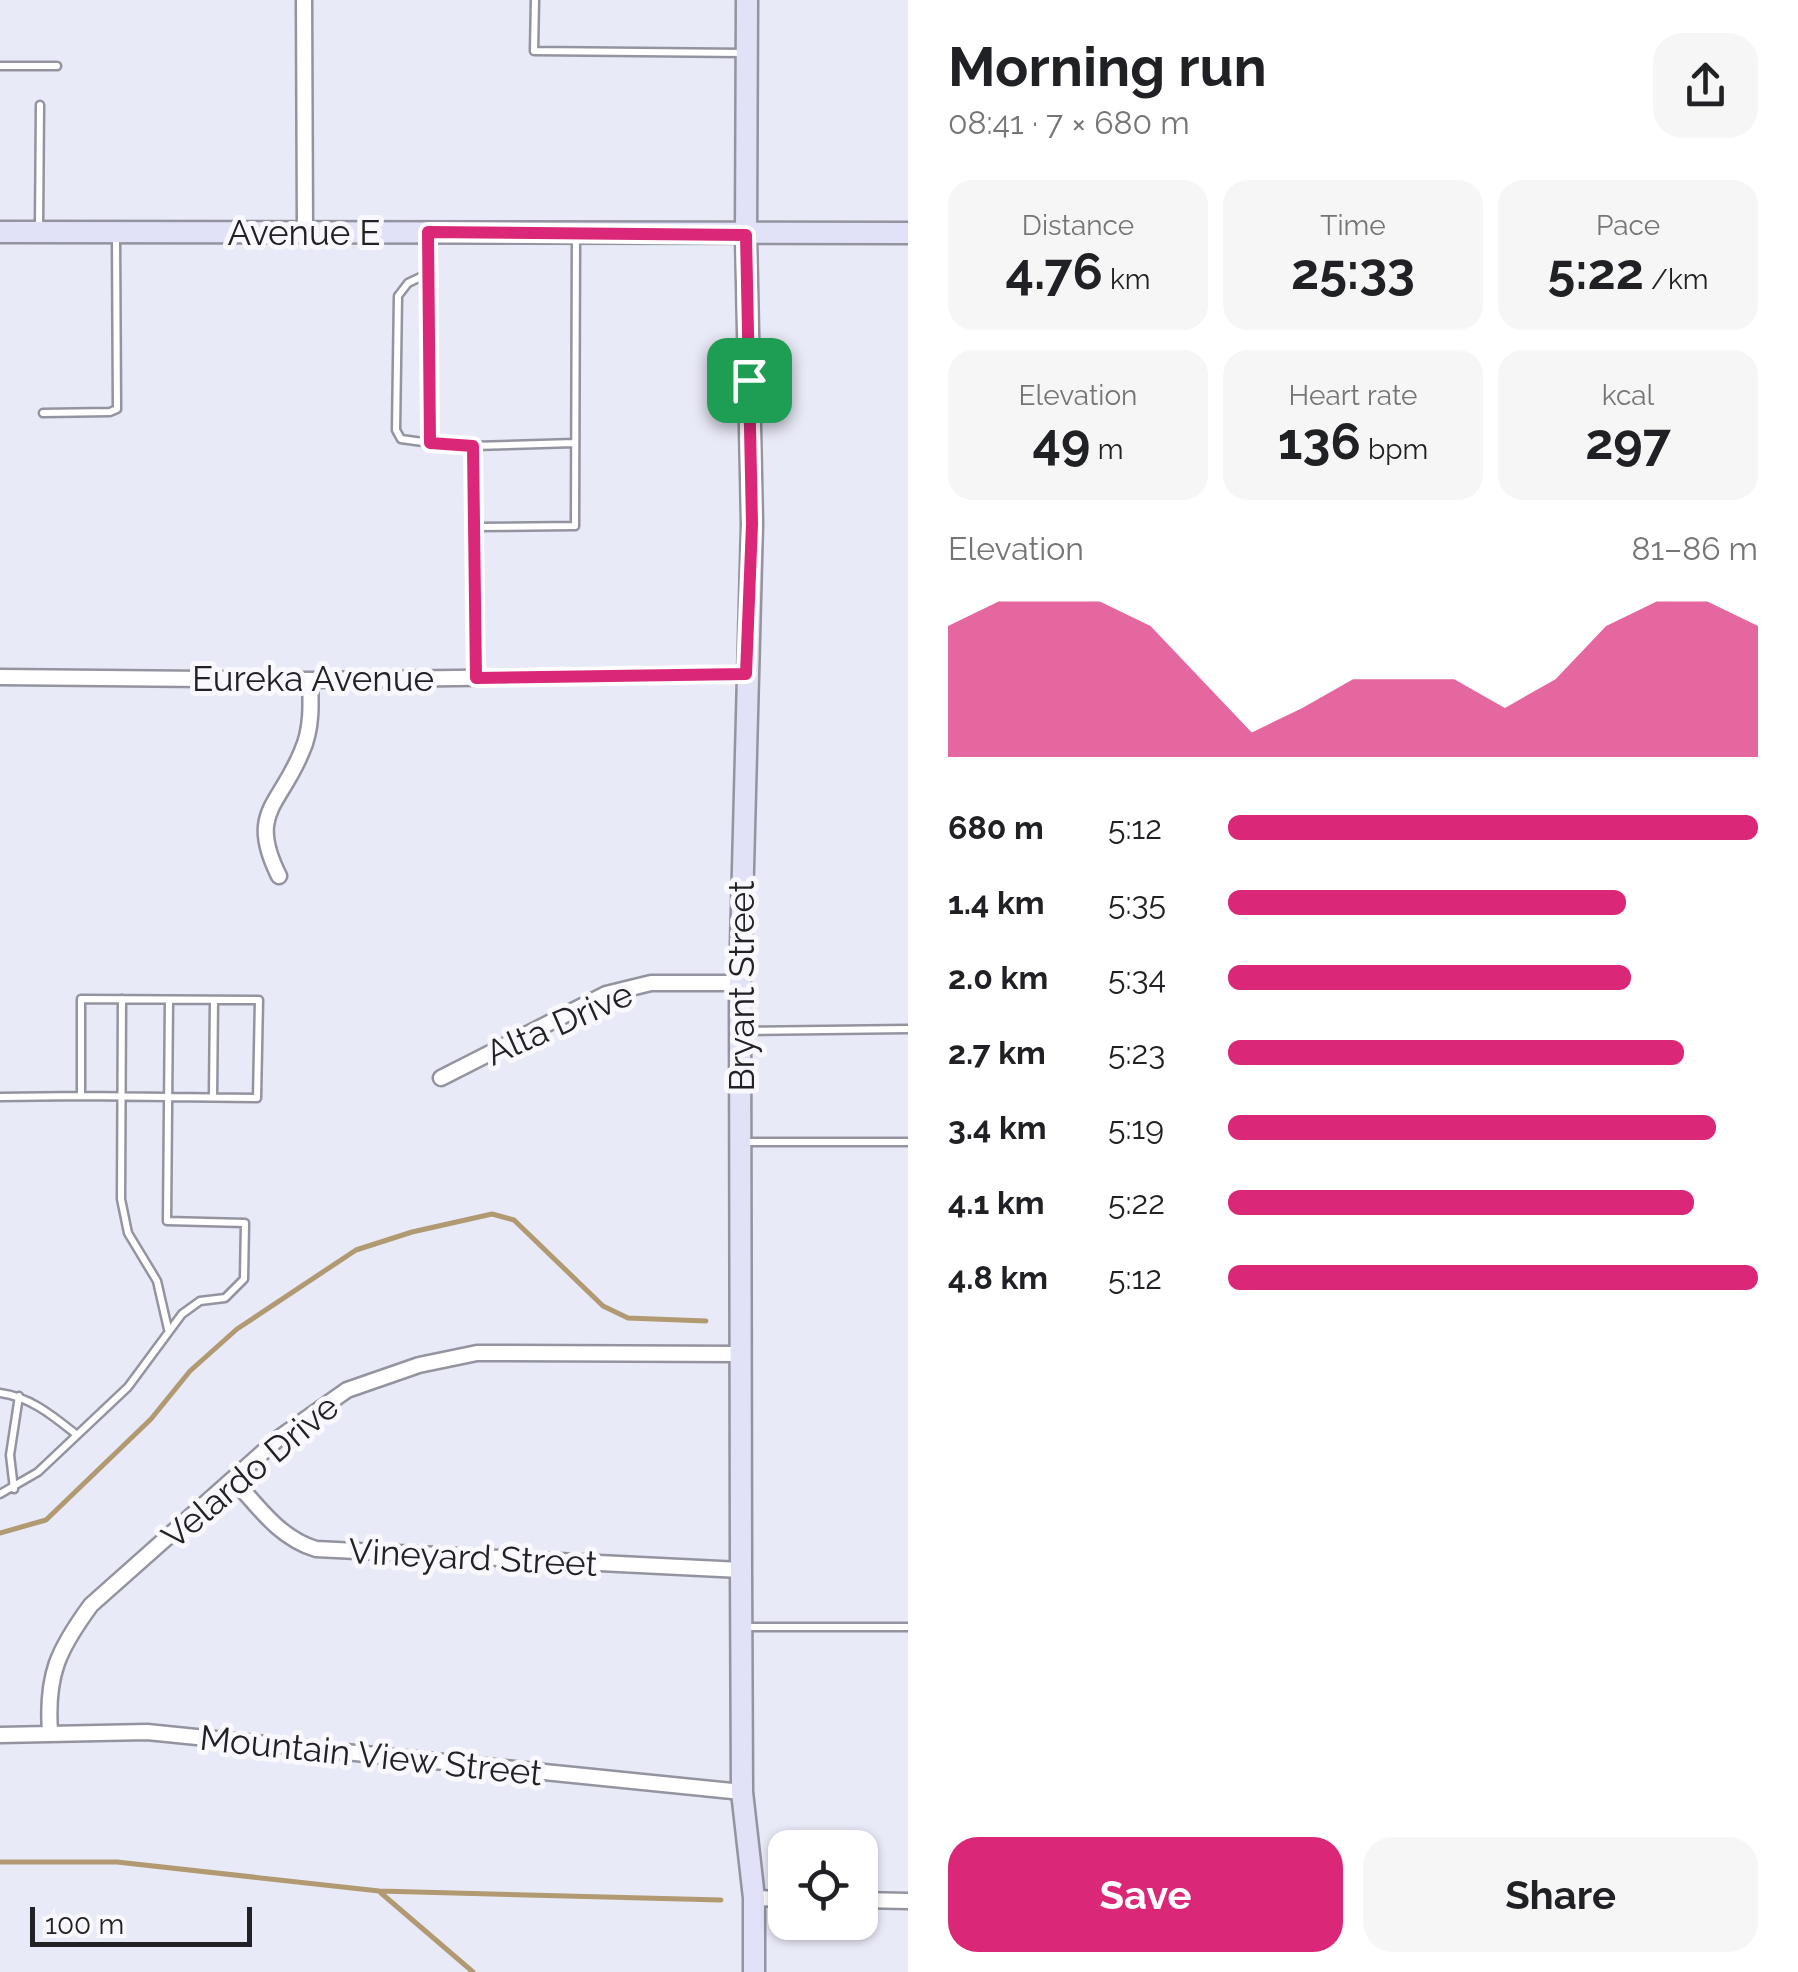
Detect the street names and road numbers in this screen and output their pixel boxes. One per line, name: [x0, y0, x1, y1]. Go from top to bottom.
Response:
street label: Avenue E: [227, 212, 381, 253]
street label: Eureka Avenue: [192, 658, 434, 699]
street label: Bryant Street: [721, 880, 762, 1092]
street label: Alta Drive: [479, 972, 639, 1074]
street label: Velardo Drive: [154, 1385, 346, 1557]
street label: Vineyard Street: [348, 1530, 599, 1584]
street label: Mountain View Street: [198, 1717, 544, 1793]

